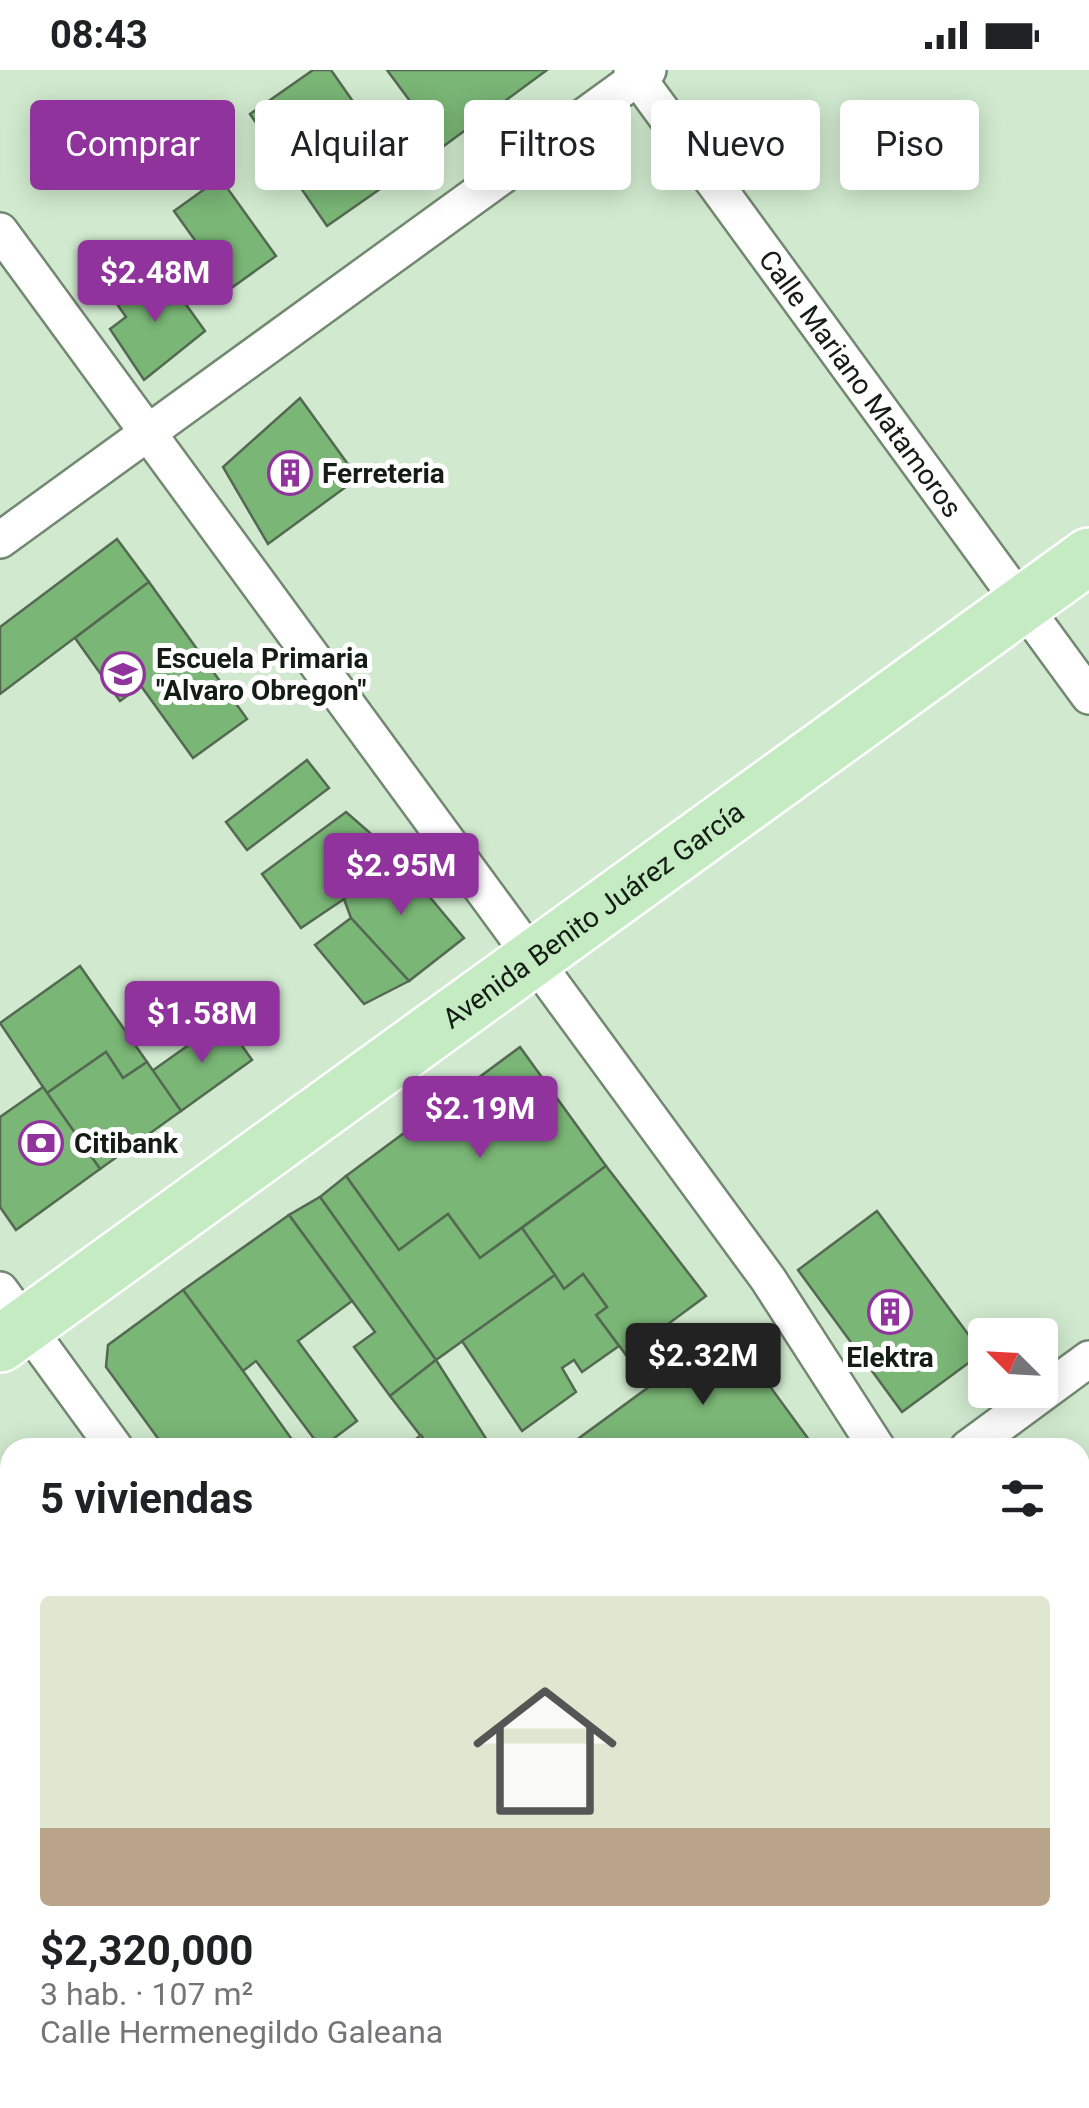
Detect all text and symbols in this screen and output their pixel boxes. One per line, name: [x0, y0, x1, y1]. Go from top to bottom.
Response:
text: 08:43: [50, 13, 148, 57]
chip: Comprar: [30, 100, 235, 190]
chip: Alquilar: [255, 100, 444, 190]
chip: Filtros: [464, 100, 631, 190]
chip: Nuevo: [651, 100, 820, 190]
chip: Piso: [840, 100, 979, 190]
pin: $2.48M: [74, 240, 236, 325]
street label: Calle Mariano Matamoros: [752, 244, 969, 524]
text: $2.48M: [100, 253, 210, 291]
building icon: Ferreteria: [267, 450, 313, 496]
place label: Ferreteria: [322, 457, 445, 490]
place label: Escuela Primaria "Alvaro Obregon": [156, 642, 368, 707]
school or university icon: Escuela Primaria "Alvaro Obregon": [100, 651, 146, 697]
street label: Avenida Benito Juárez García: [436, 795, 750, 1035]
pin: $2.95M: [320, 833, 482, 918]
text: $2.95M: [346, 846, 456, 884]
pin: $1.58M: [121, 981, 283, 1066]
text: $1.58M: [147, 994, 257, 1032]
pin: $2.19M: [399, 1076, 561, 1161]
text: $2.19M: [425, 1089, 535, 1127]
bank icon: Citibank: [18, 1120, 64, 1166]
place label: Citibank: [74, 1127, 179, 1160]
building icon: Elektra: [867, 1289, 913, 1335]
north arrow: [968, 1318, 1058, 1408]
map controls: [968, 1318, 1058, 1408]
pin: $2.32M: [622, 1323, 784, 1408]
text: $2.32M: [648, 1336, 758, 1374]
place label: Elektra: [846, 1341, 934, 1374]
icon: filters: [995, 1471, 1050, 1526]
text: 5 viviendas: [40, 1474, 253, 1523]
icon: home: [455, 1661, 635, 1841]
text: $2,320,000: [40, 1926, 253, 1975]
text: 3 hab. · 107 m²: [40, 1975, 253, 2013]
text: Calle Hermenegildo Galeana: [40, 2013, 443, 2051]

